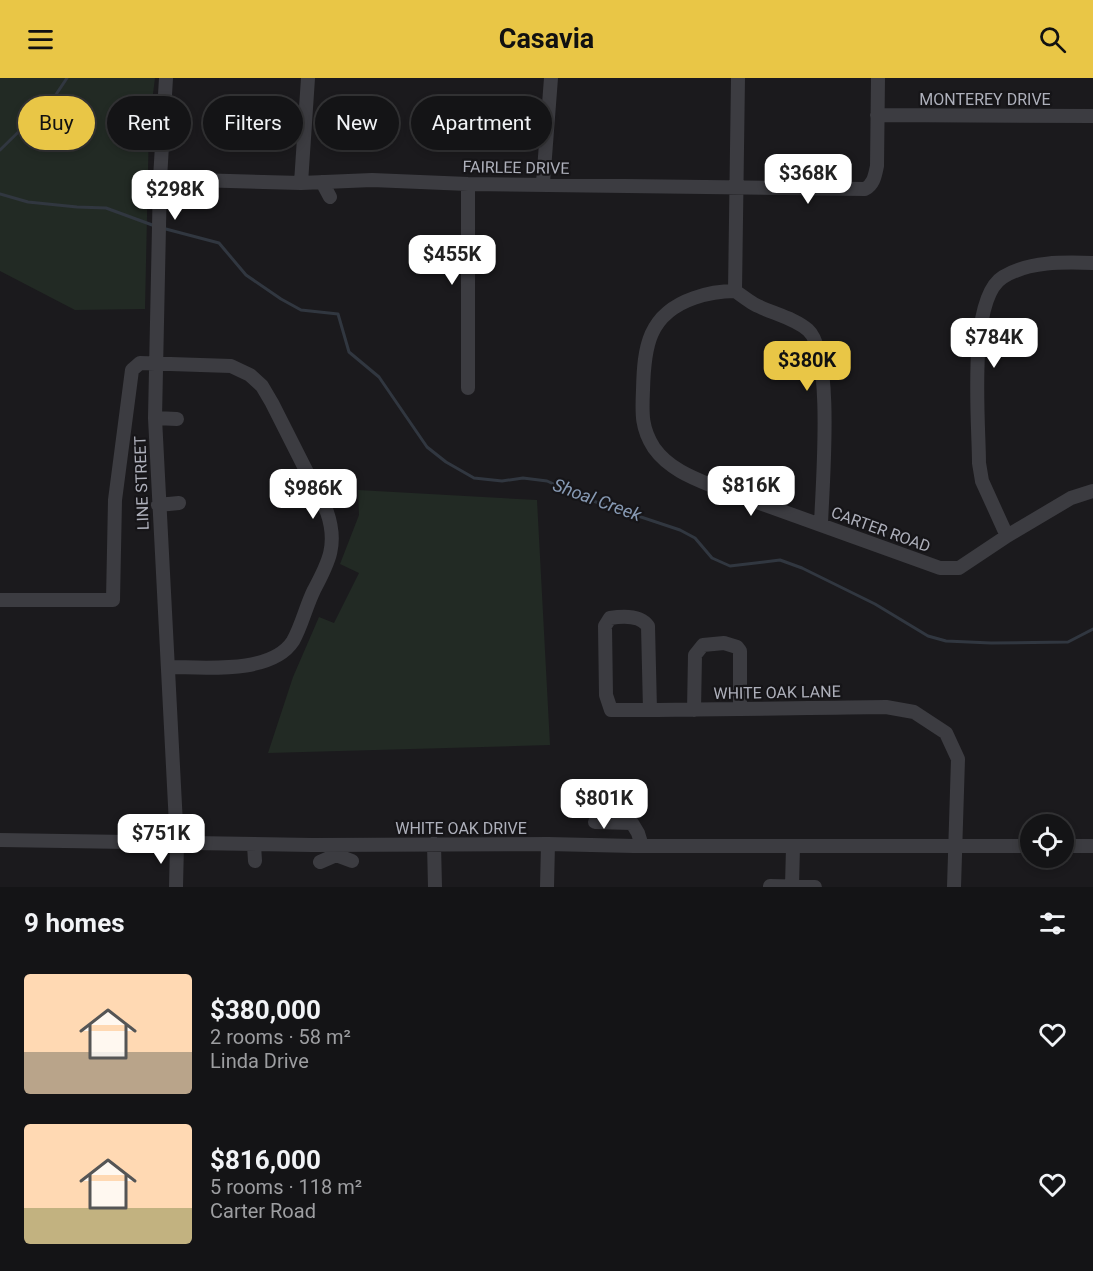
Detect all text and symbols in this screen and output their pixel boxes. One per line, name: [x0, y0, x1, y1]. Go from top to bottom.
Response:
icon: menu: [24, 23, 57, 56]
text: Casavia: [499, 23, 594, 55]
icon: search: [1036, 23, 1069, 56]
street label: MONTEREY DRIVE: [919, 90, 1051, 109]
chip: Buy: [18, 96, 95, 150]
chip: Rent: [107, 96, 191, 150]
chip: Filters: [203, 96, 303, 150]
chip: New: [315, 96, 399, 150]
chip: Apartment: [411, 96, 552, 150]
pin: $368K: [766, 154, 850, 205]
street label: FAIRLEE DRIVE: [462, 157, 570, 178]
text: $368K: [779, 161, 837, 185]
pin: $298K: [133, 170, 217, 221]
text: $298K: [146, 177, 204, 201]
pin: $455K: [410, 235, 494, 286]
text: $455K: [423, 242, 481, 266]
pin: $784K: [952, 318, 1036, 369]
text: $784K: [965, 325, 1023, 349]
pin: $380K: [765, 341, 849, 392]
text: $380K: [778, 348, 836, 372]
street label: LINE STREET: [130, 435, 153, 530]
pin: $816K: [709, 466, 793, 517]
pin: $986K: [271, 469, 355, 520]
text: $816K: [722, 473, 780, 497]
water label: Shoal Creek: [550, 474, 645, 526]
text: $986K: [284, 476, 342, 500]
street label: CARTER ROAD: [829, 503, 933, 556]
street label: WHITE OAK LANE: [713, 682, 841, 703]
pin: $801K: [562, 779, 646, 830]
text: $801K: [575, 786, 633, 810]
pin: $751K: [119, 814, 203, 865]
map controls: [1020, 814, 1074, 868]
button: locate: [1020, 814, 1074, 868]
street label: WHITE OAK DRIVE: [395, 819, 527, 838]
text: $751K: [132, 821, 190, 845]
icon: filters: [1036, 907, 1069, 940]
text: 9 homes: [24, 908, 125, 938]
text: $380,000: [210, 995, 321, 1025]
icon: home: [72, 998, 144, 1070]
icon: heart: [1036, 1018, 1069, 1051]
text: 2 rooms · 58 m²: [210, 1025, 351, 1049]
text: Linda Drive: [210, 1049, 309, 1073]
text: $816,000: [210, 1145, 321, 1175]
icon: home: [72, 1148, 144, 1220]
icon: heart: [1036, 1168, 1069, 1201]
text: 5 rooms · 118 m²: [210, 1175, 362, 1199]
text: Carter Road: [210, 1199, 316, 1223]

